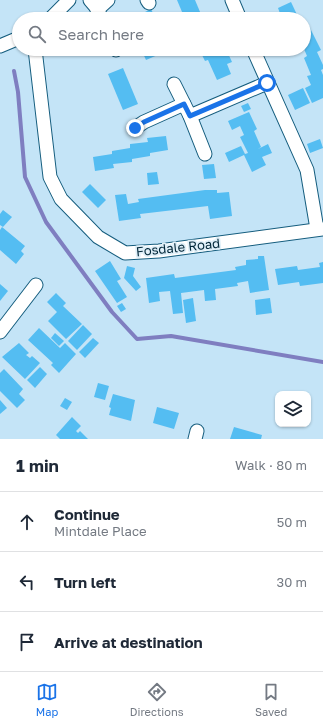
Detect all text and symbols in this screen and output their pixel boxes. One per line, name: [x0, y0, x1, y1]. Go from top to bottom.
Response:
search box: [12, 12, 311, 56]
icon: search: [26, 23, 48, 45]
text: Search here: [58, 25, 144, 43]
route start: [258, 74, 276, 92]
route end: [126, 119, 144, 137]
street label: Fosdale Road: [135, 235, 221, 259]
map controls: [275, 391, 311, 427]
button: layers: [275, 391, 311, 427]
text: 1 min: [16, 455, 59, 476]
text: Walk · 80 m: [235, 457, 307, 473]
text: Continue: [54, 505, 120, 523]
icon: ahead: [16, 511, 38, 533]
text: 50 m: [277, 514, 307, 530]
text: Mintdale Place: [54, 523, 147, 539]
icon: left: [16, 571, 38, 593]
text: Turn left: [54, 573, 116, 591]
text: 30 m: [277, 574, 307, 590]
icon: arrive: [16, 631, 38, 653]
text: Arrive at destination: [54, 633, 203, 651]
tab: Map: [36, 681, 58, 718]
tab: Directions: [130, 681, 184, 718]
tab: Saved: [255, 681, 287, 718]

